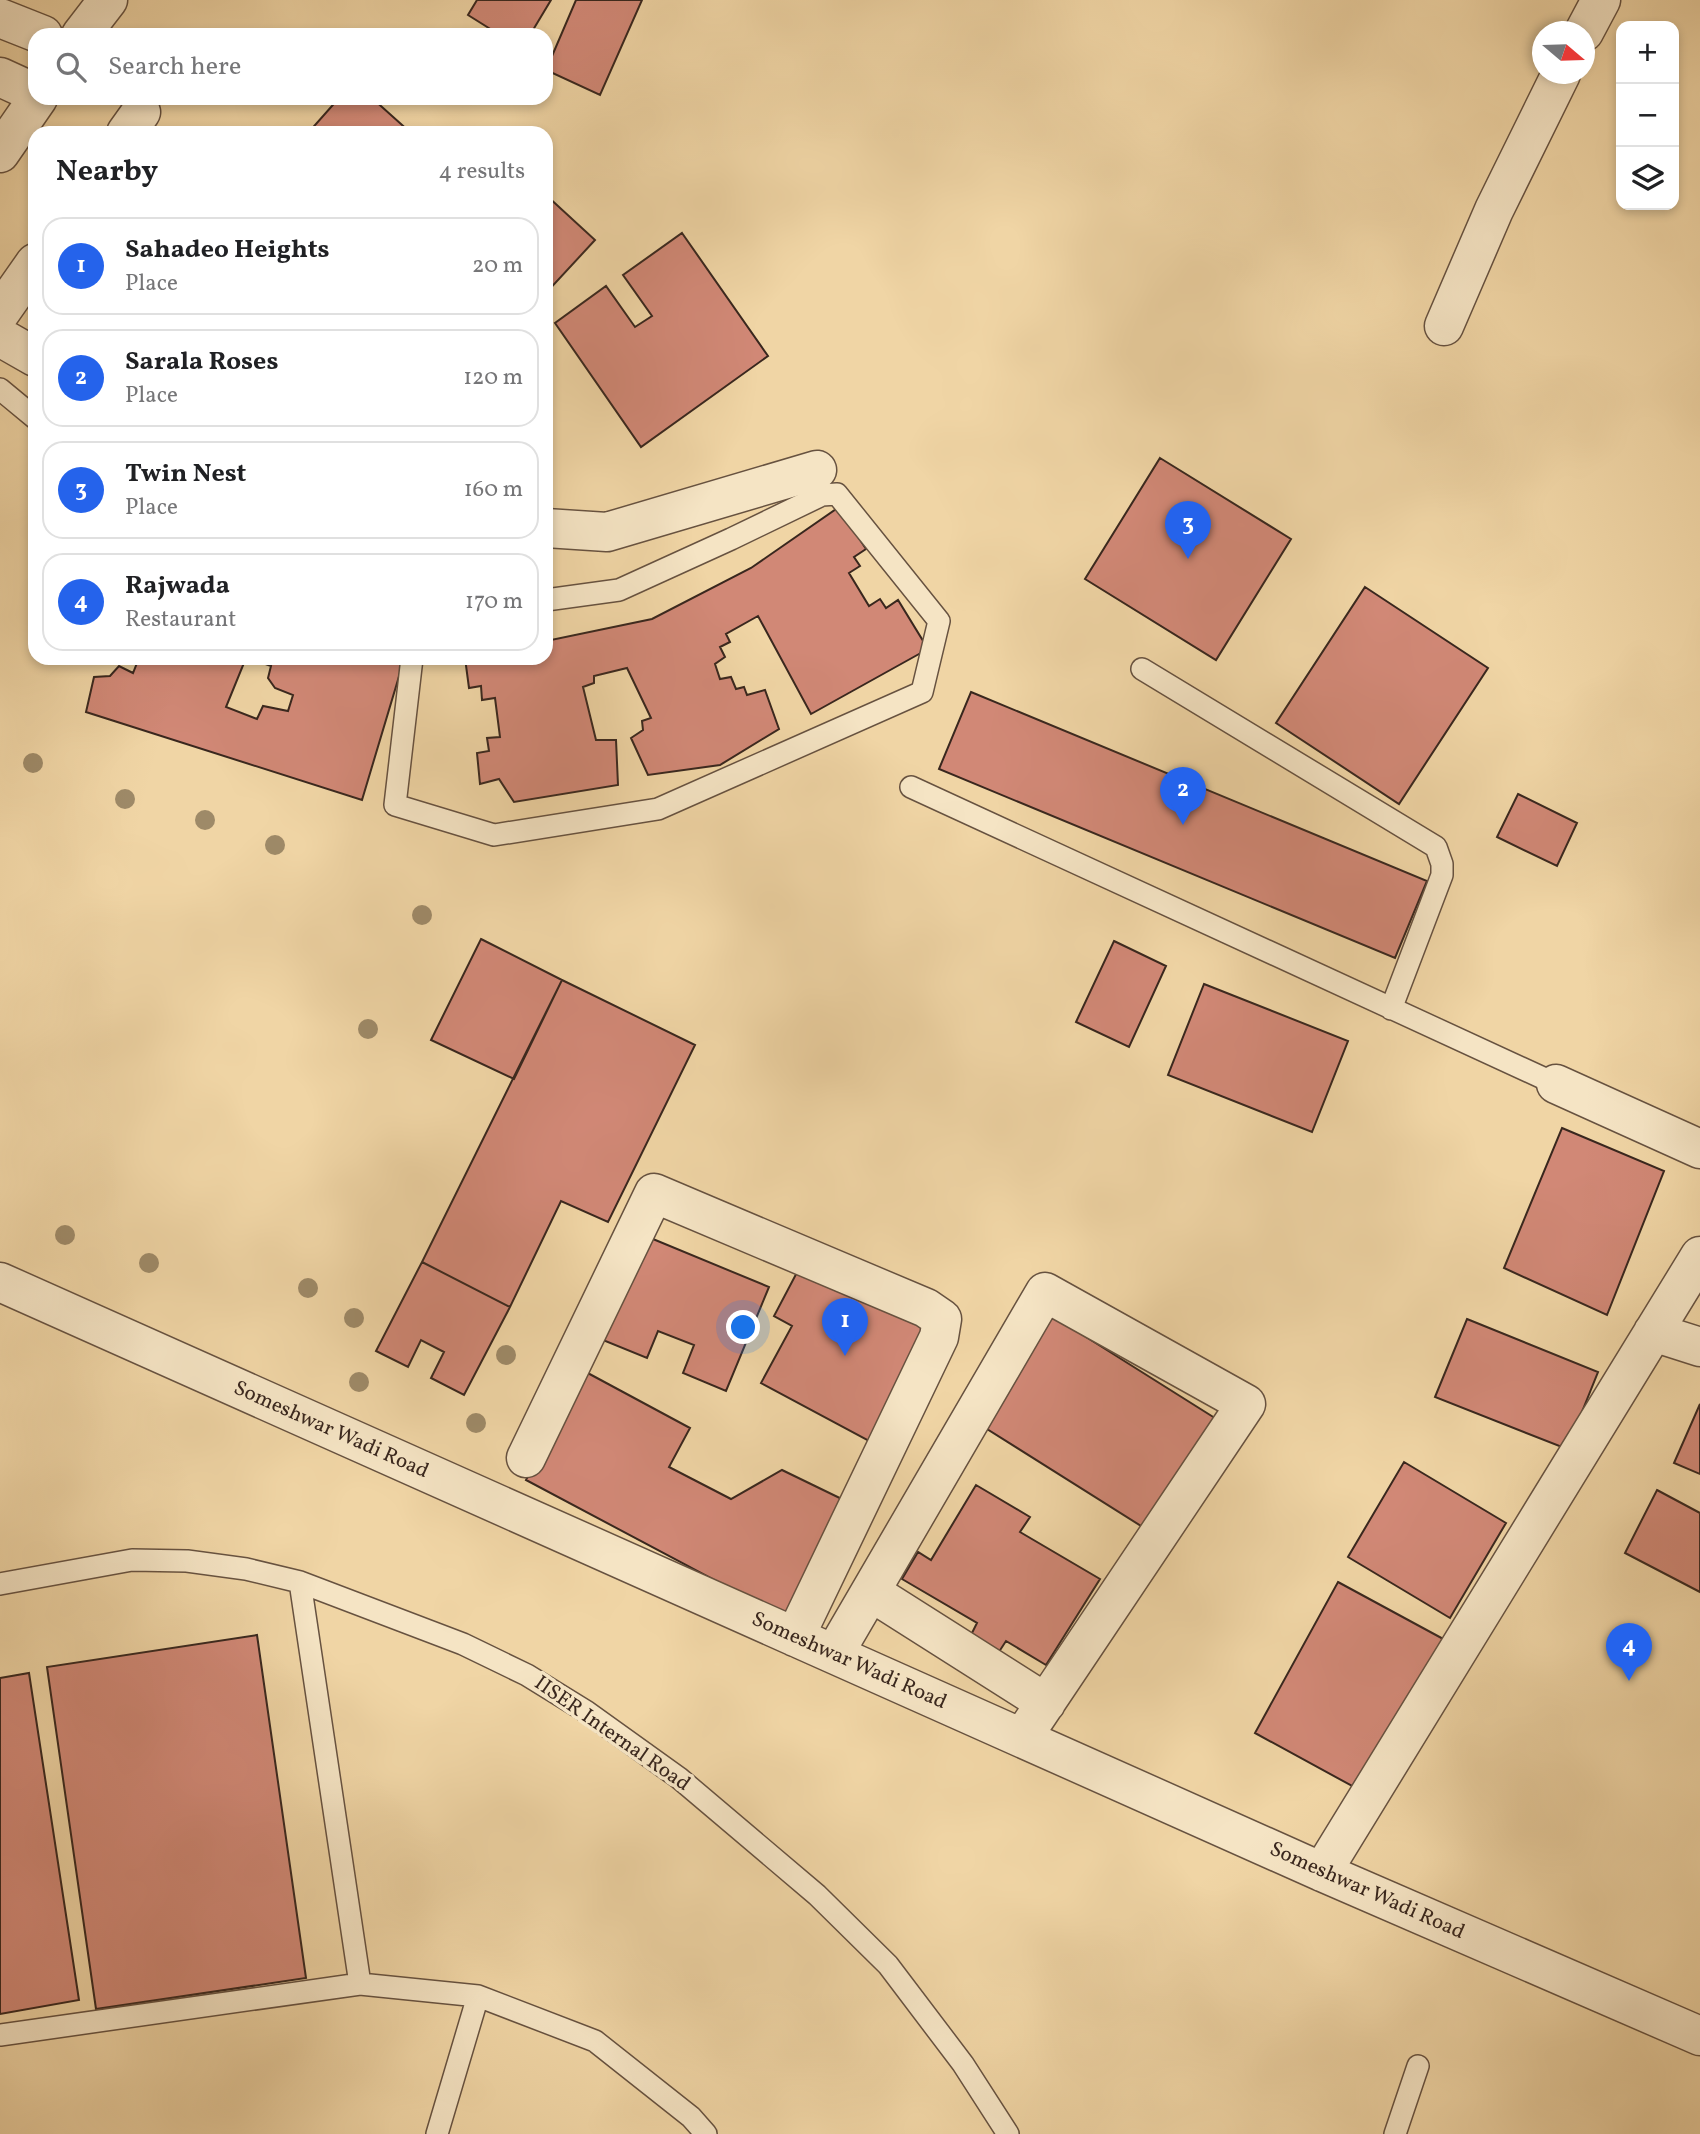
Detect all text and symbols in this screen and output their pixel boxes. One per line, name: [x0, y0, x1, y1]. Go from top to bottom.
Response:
north arrow: [1532, 21, 1595, 84]
map controls: [1616, 21, 1679, 210]
button: +: [1616, 21, 1679, 84]
search box: [28, 28, 553, 105]
icon: search: [52, 48, 90, 86]
text: Search here: [108, 49, 241, 85]
button: −: [1616, 84, 1679, 147]
button: layers: [1616, 147, 1679, 210]
text: Nearby: [56, 151, 158, 193]
text: 4 results: [439, 156, 525, 188]
text: Sahadeo Heights: [125, 232, 330, 268]
text: 1: [76, 250, 86, 282]
text: 20 m: [472, 250, 523, 282]
text: Place: [125, 268, 178, 300]
text: Sarala Roses: [125, 344, 278, 380]
text: 2: [75, 362, 87, 394]
text: 120 m: [463, 362, 523, 394]
text: Place: [125, 380, 178, 412]
text: Twin Nest: [125, 456, 246, 492]
text: 3: [75, 474, 87, 506]
text: 160 m: [464, 474, 523, 506]
text: Place: [125, 492, 178, 524]
pin: 3: [1165, 501, 1211, 559]
text: Rajwada: [125, 568, 230, 604]
text: 4: [74, 586, 88, 618]
text: 170 m: [465, 586, 523, 618]
text: Restaurant: [125, 604, 236, 636]
pin: 2: [1160, 767, 1206, 825]
pin: 1: [822, 1298, 868, 1356]
your location: [726, 1310, 760, 1344]
street label: Someshwar Wadi Road: [229, 1374, 433, 1486]
street label: Someshwar Wadi Road: [747, 1605, 951, 1717]
pin: 4: [1606, 1623, 1652, 1681]
street label: IISER Internal Road: [528, 1669, 696, 1799]
street label: Someshwar Wadi Road: [1265, 1835, 1469, 1947]

